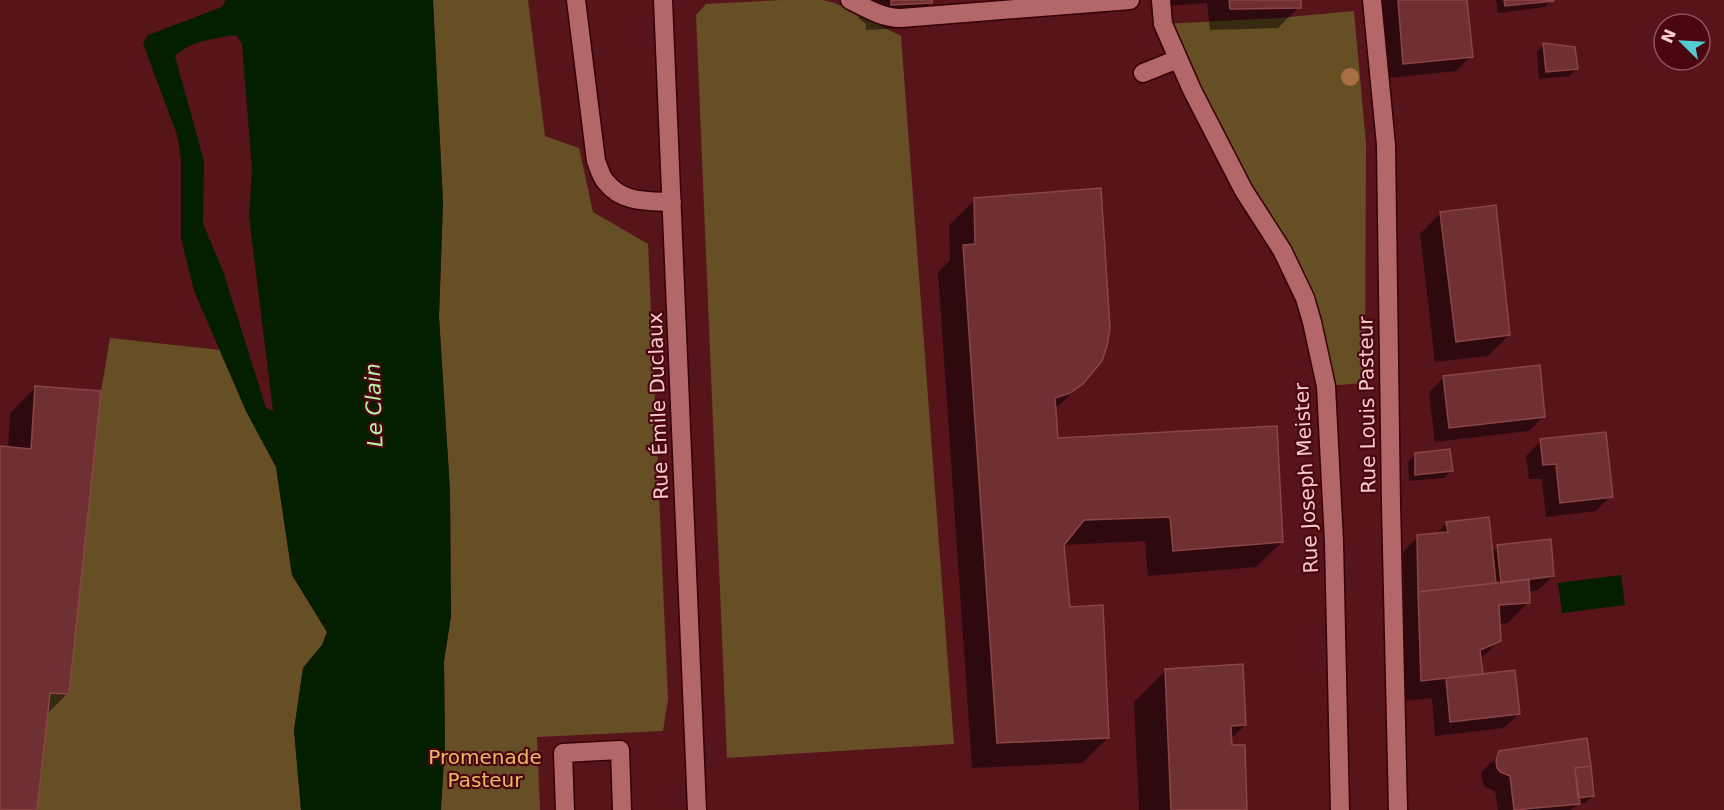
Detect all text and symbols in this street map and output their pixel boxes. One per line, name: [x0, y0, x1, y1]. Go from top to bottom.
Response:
north arrow: [1652, 12, 1712, 72]
text: N: [1657, 26, 1680, 46]
street label: Rue Émile Duclaux: [643, 312, 673, 500]
street label: Rue Louis Pasteur: [1353, 315, 1381, 494]
water label: Le Clain: [361, 363, 387, 447]
street label: Rue Joseph Meister: [1289, 381, 1323, 574]
park label: Promenade Pasteur: [428, 745, 542, 792]

